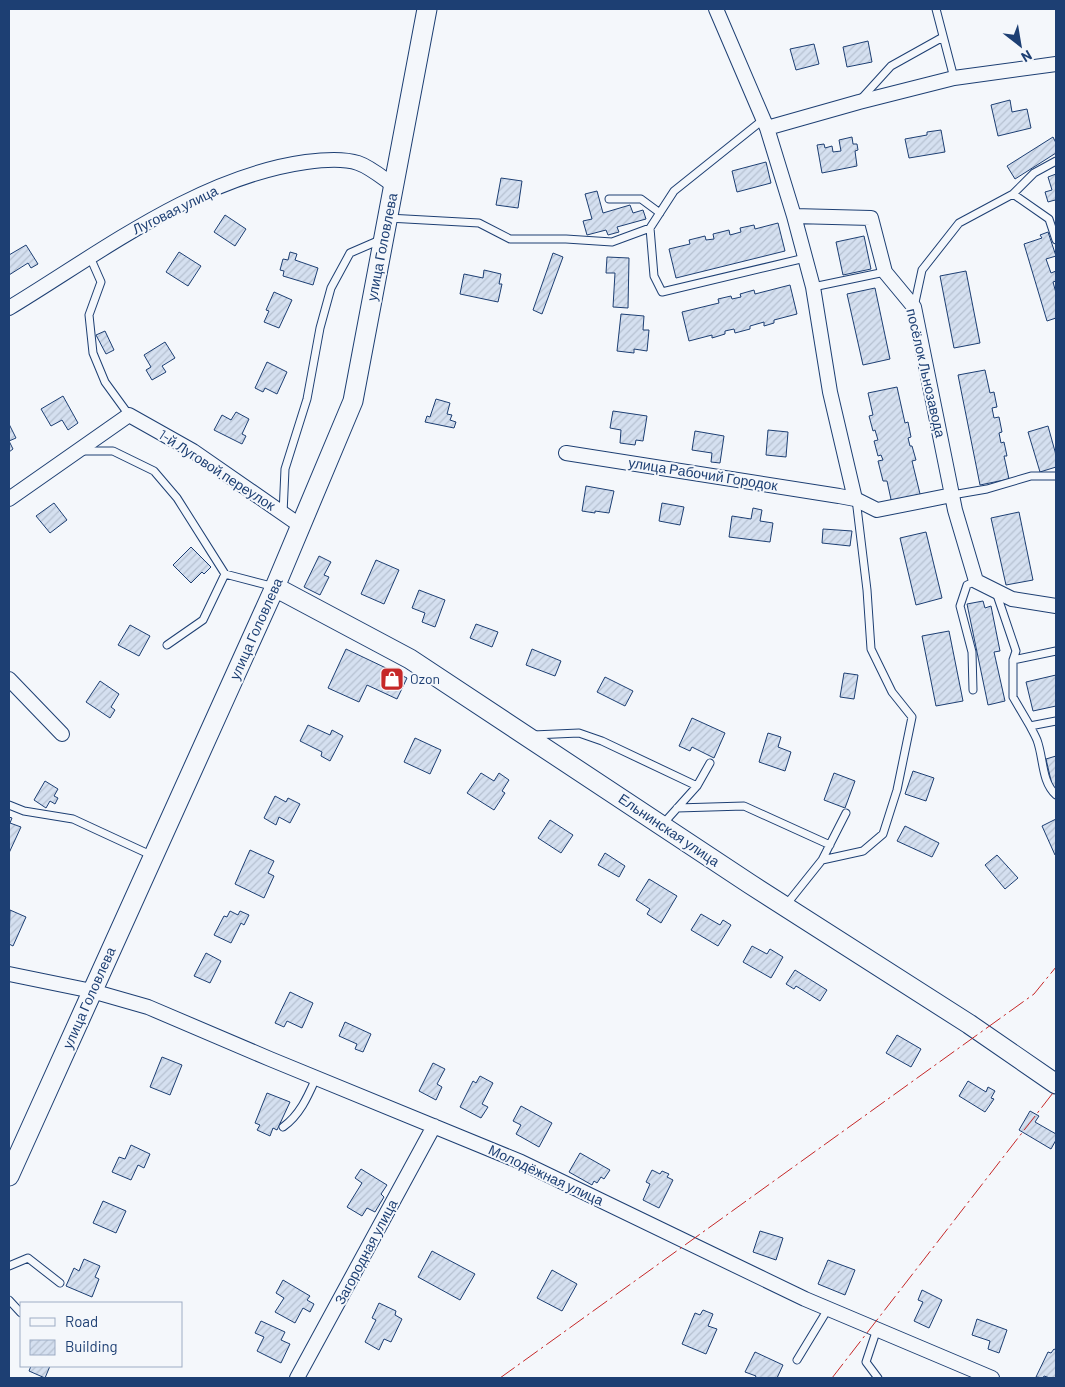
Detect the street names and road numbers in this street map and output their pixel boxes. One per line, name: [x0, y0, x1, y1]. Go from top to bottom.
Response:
street label: Луговая улица: [129, 181, 220, 238]
street label: улица Головлева: [363, 191, 400, 302]
street label: посёлок Льнозавода: [903, 307, 950, 439]
street label: 1-й Луговой переулок: [156, 426, 279, 514]
street label: улица Рабочий Городок: [627, 453, 780, 494]
street label: улица Головлева: [225, 575, 286, 682]
street label: Ельнинская улица: [616, 789, 723, 870]
street label: улица Головлева: [58, 944, 119, 1051]
street label: Молодёжная улица: [486, 1140, 607, 1209]
street label: Загородная улица: [331, 1196, 401, 1307]

